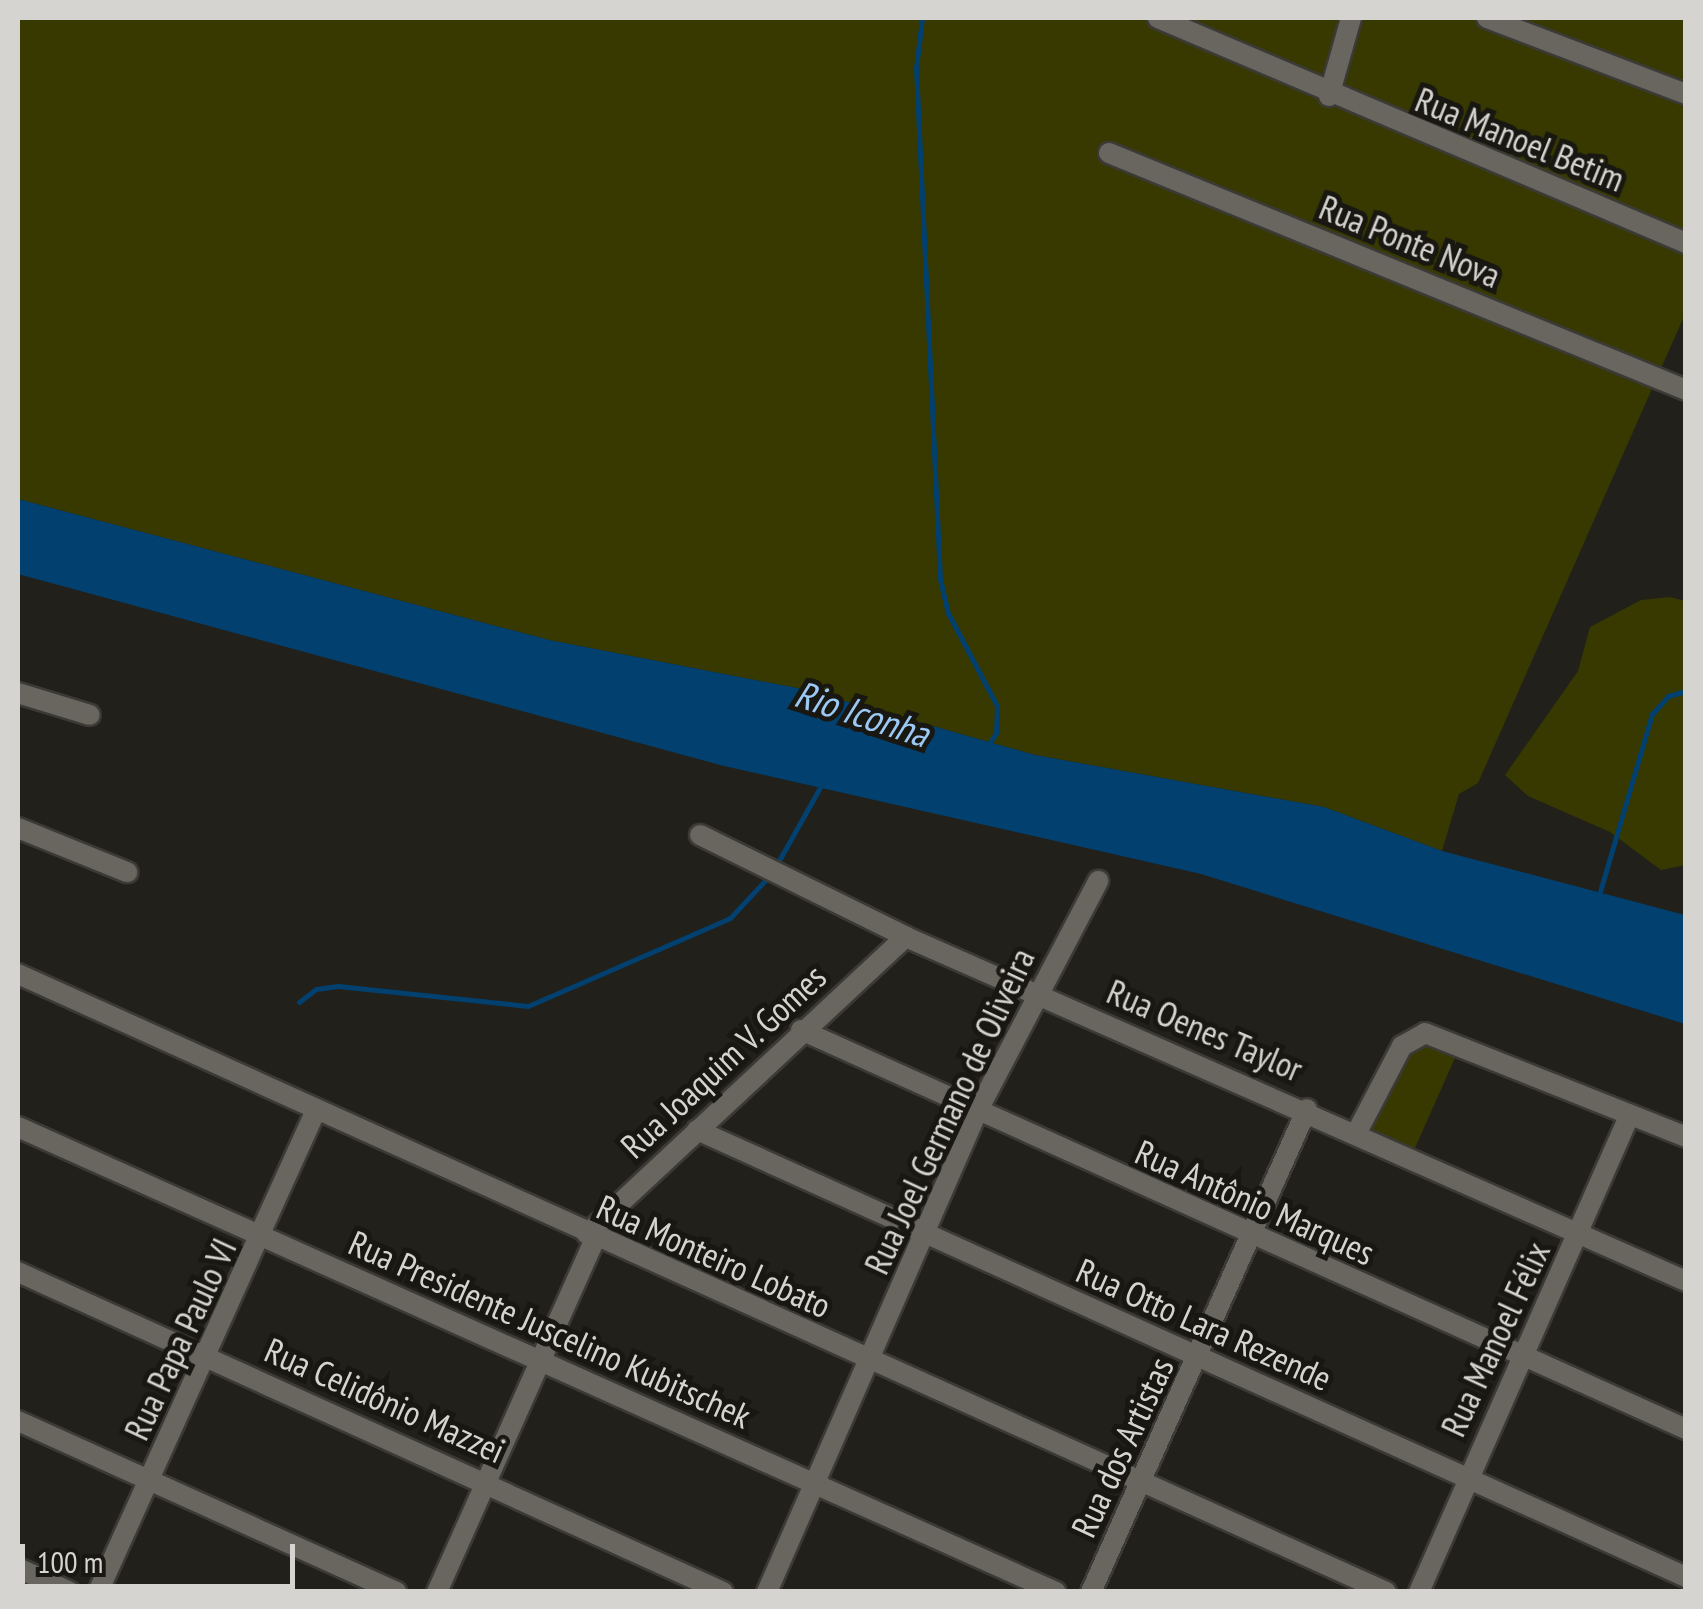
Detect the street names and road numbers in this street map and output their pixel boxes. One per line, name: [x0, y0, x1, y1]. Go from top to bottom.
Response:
street label: Rua Manoel Betim: [1410, 78, 1630, 200]
street label: Rua Ponte Nova: [1314, 186, 1506, 296]
street label: Rua Joel Germano de Oliveira: [855, 942, 1043, 1280]
street label: Rua Joaquim V. Gomes: [611, 954, 835, 1168]
street label: Rua Oenes Taylor: [1101, 970, 1309, 1090]
street label: Rua Antônio Marques: [1129, 1130, 1381, 1274]
street label: Rua Monteiro Lobato: [591, 1186, 837, 1326]
street label: Rua Presidente Juscelino Kubitschek: [343, 1221, 757, 1437]
street label: Rua Papa Paulo VI: [115, 1231, 245, 1447]
street label: Rua Manoel Félix: [1432, 1235, 1558, 1443]
street label: Rua Otto Lara Rezende: [1070, 1249, 1338, 1399]
street label: Rua Celidônio Mazzei: [259, 1328, 511, 1472]
street label: Rua dos Artistas: [1062, 1350, 1182, 1544]

